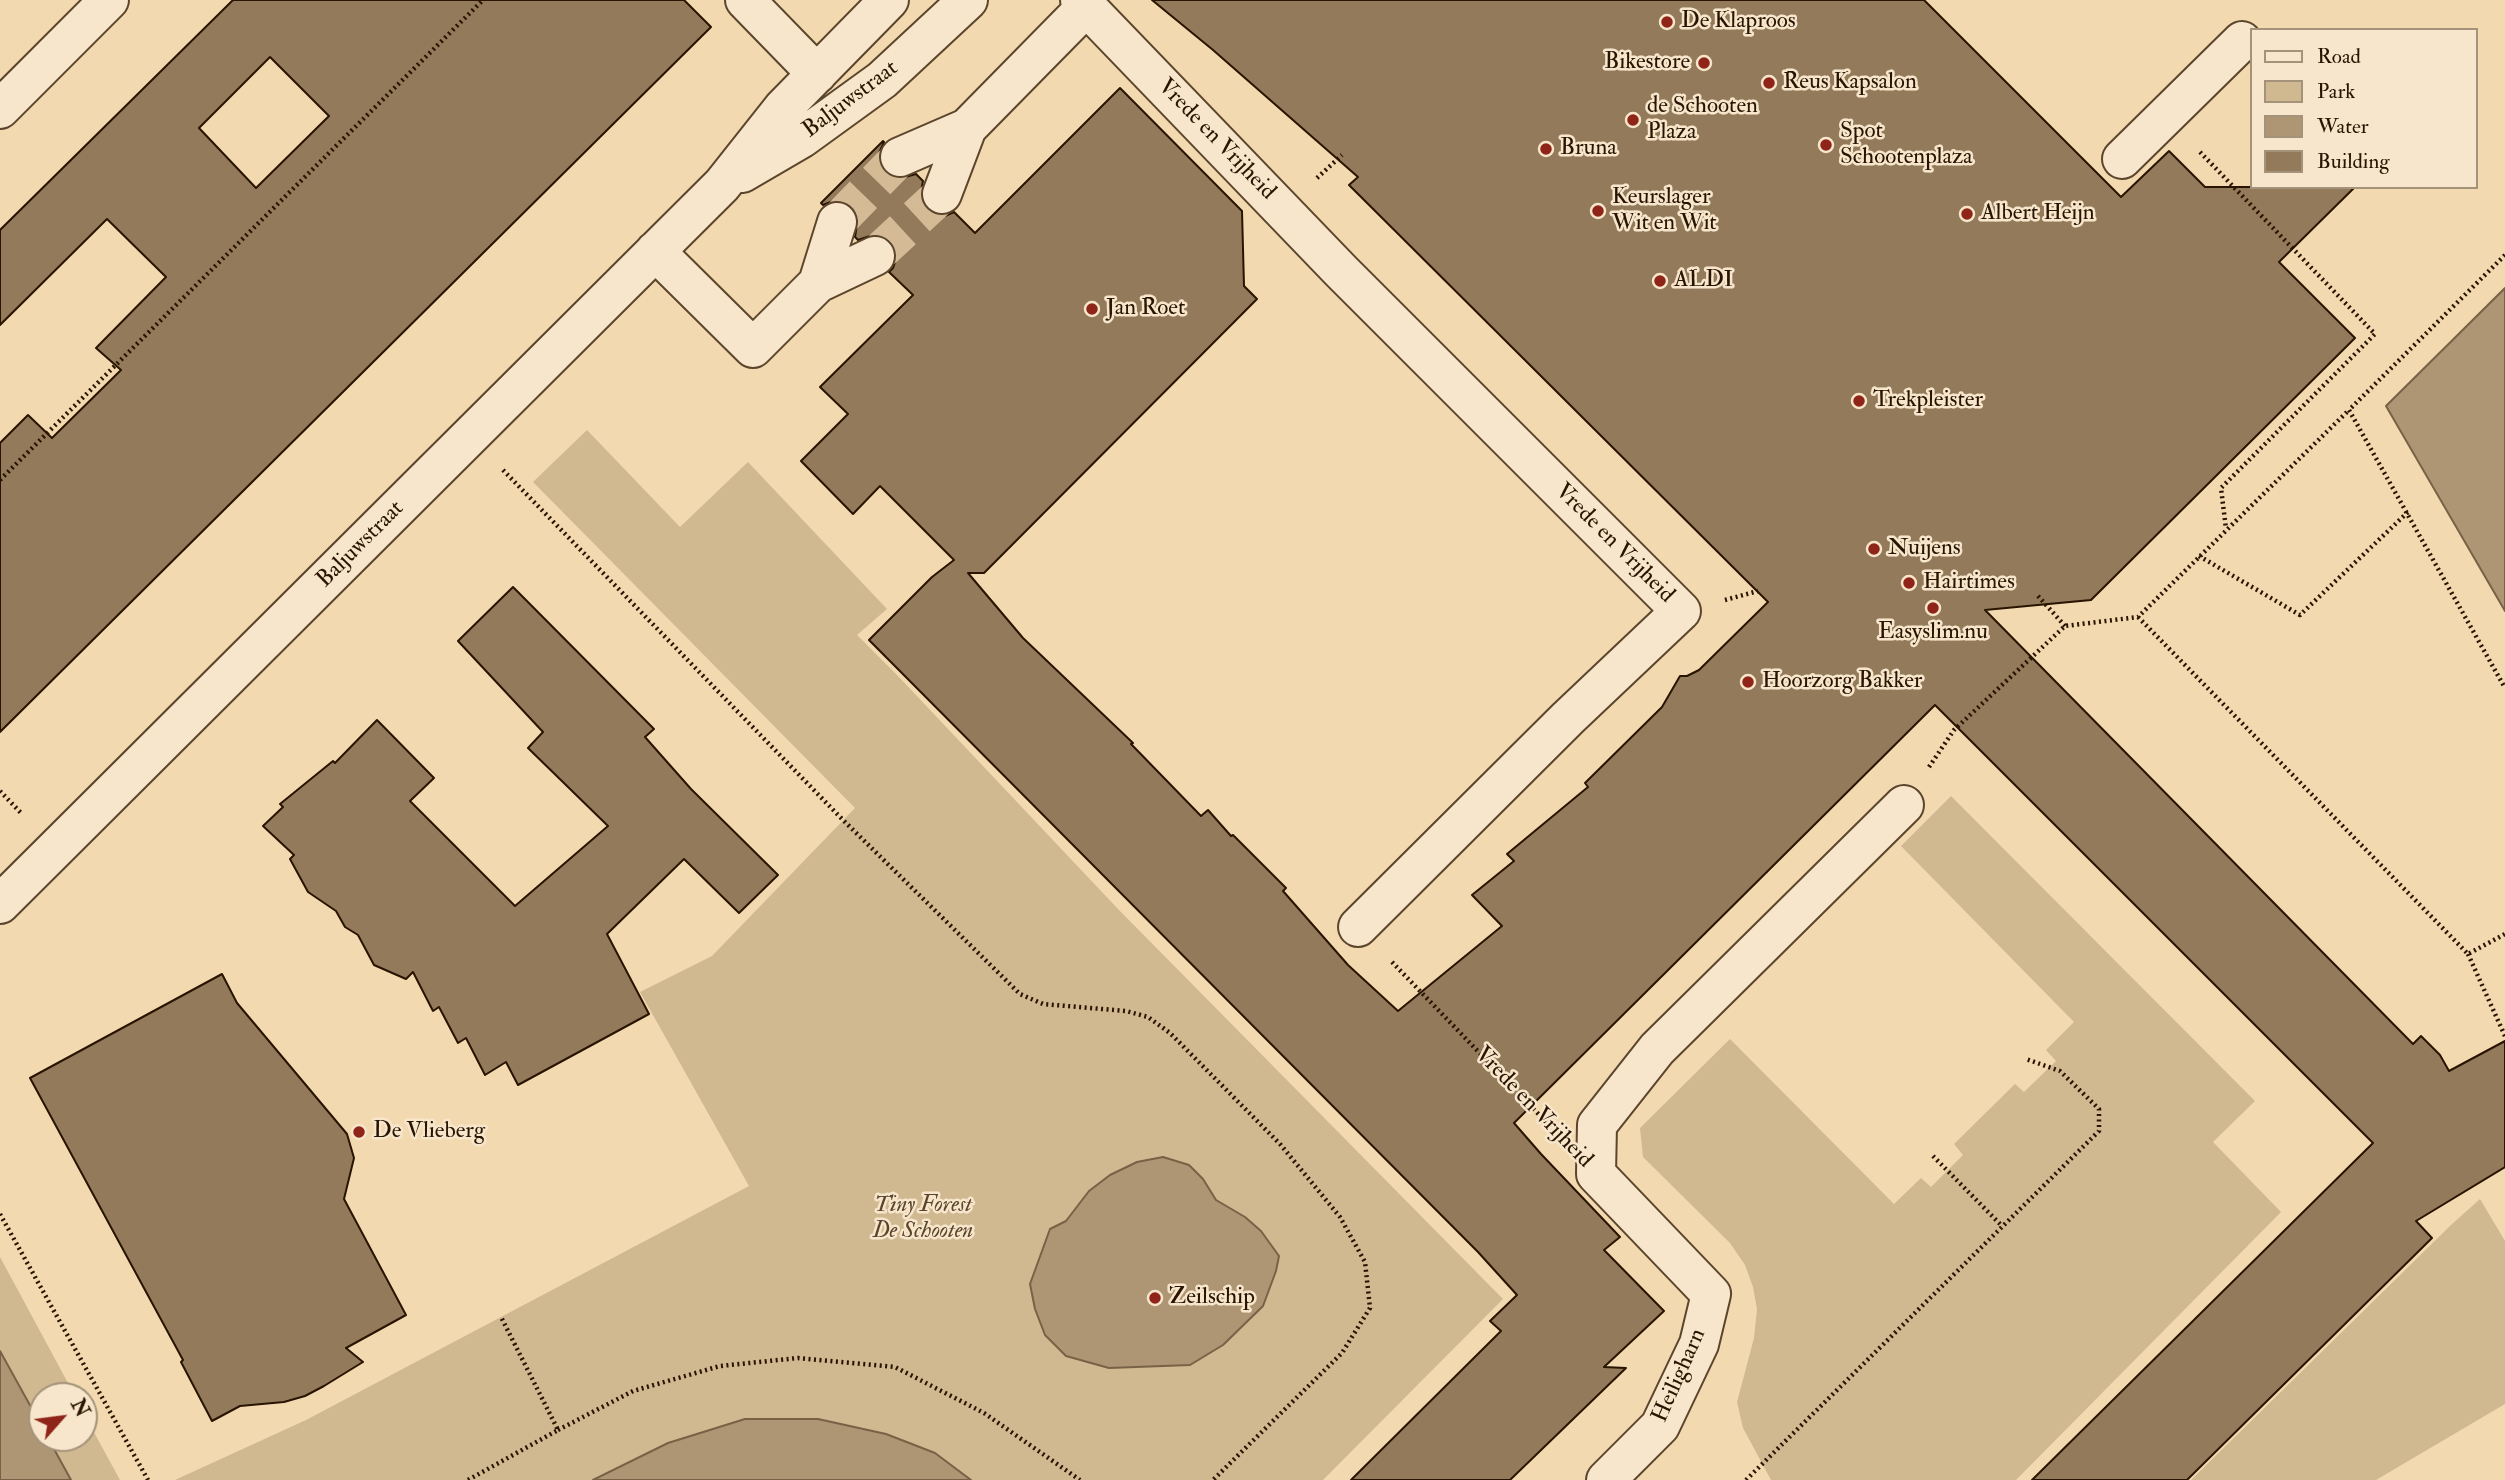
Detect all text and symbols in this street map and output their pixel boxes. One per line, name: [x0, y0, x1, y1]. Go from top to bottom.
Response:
place label: De Klaproos: [1681, 8, 1796, 36]
marker: De Klaproos: [1659, 14, 1675, 30]
legend: [2250, 28, 2477, 189]
text: Road: [2317, 43, 2361, 70]
place label: Bikestore: [1604, 49, 1690, 77]
street label: Baljuwstraat: [798, 55, 904, 145]
marker: Bikestore: [1696, 55, 1712, 71]
place label: Reus Kapsalon: [1783, 69, 1917, 97]
street label: Vrede en Vrijheid: [1151, 74, 1281, 206]
marker: Reus Kapsalon: [1761, 75, 1777, 91]
text: Park: [2317, 78, 2355, 105]
place label: de Schooten Plaza: [1647, 93, 1758, 147]
marker: de Schooten Plaza: [1625, 112, 1641, 128]
text: Water: [2317, 113, 2369, 140]
place label: Spot Schootenplaza: [1840, 118, 1973, 172]
place label: Bruna: [1560, 135, 1617, 163]
marker: Spot Schootenplaza: [1818, 137, 1834, 153]
marker: Bruna: [1538, 141, 1554, 157]
text: Building: [2317, 148, 2390, 175]
place label: Keurslager Wit en Wit: [1612, 184, 1717, 238]
place label: Albert Heijn: [1981, 200, 2095, 228]
marker: Keurslager Wit en Wit: [1590, 203, 1606, 219]
marker: Albert Heijn: [1959, 206, 1975, 222]
place label: ALDI: [1674, 267, 1733, 295]
marker: ALDI: [1652, 273, 1668, 289]
place label: Jan Roet: [1106, 295, 1185, 323]
marker: Jan Roet: [1084, 301, 1100, 317]
place label: Trekpleister: [1873, 387, 1983, 415]
marker: Trekpleister: [1851, 393, 1867, 409]
street label: Vrede en Vrijheid: [1548, 478, 1680, 610]
street label: Baljuwstraat: [312, 496, 410, 594]
place label: Nuijens: [1888, 535, 1961, 563]
marker: Nuijens: [1866, 541, 1882, 557]
place label: Hairtimes: [1923, 569, 2015, 597]
marker: Hairtimes: [1901, 575, 1917, 591]
marker: Easyslim.nu: [1925, 600, 1941, 616]
place label: Easyslim.nu: [1878, 619, 1988, 647]
place label: Hoorzorg Bakker: [1762, 668, 1922, 696]
marker: Hoorzorg Bakker: [1740, 674, 1756, 690]
street label: Vrede en Vrijheid: [1468, 1042, 1598, 1174]
place label: De Vlieberg: [373, 1118, 485, 1146]
marker: De Vlieberg: [351, 1124, 367, 1140]
park label: Tiny Forest De Schooten: [873, 1192, 973, 1246]
place label: Zeilschip: [1169, 1284, 1255, 1312]
marker: Zeilschip: [1147, 1290, 1163, 1306]
street label: Heiligharn: [1647, 1325, 1713, 1427]
north arrow: [28, 1382, 98, 1452]
text: N: [65, 1395, 94, 1421]

